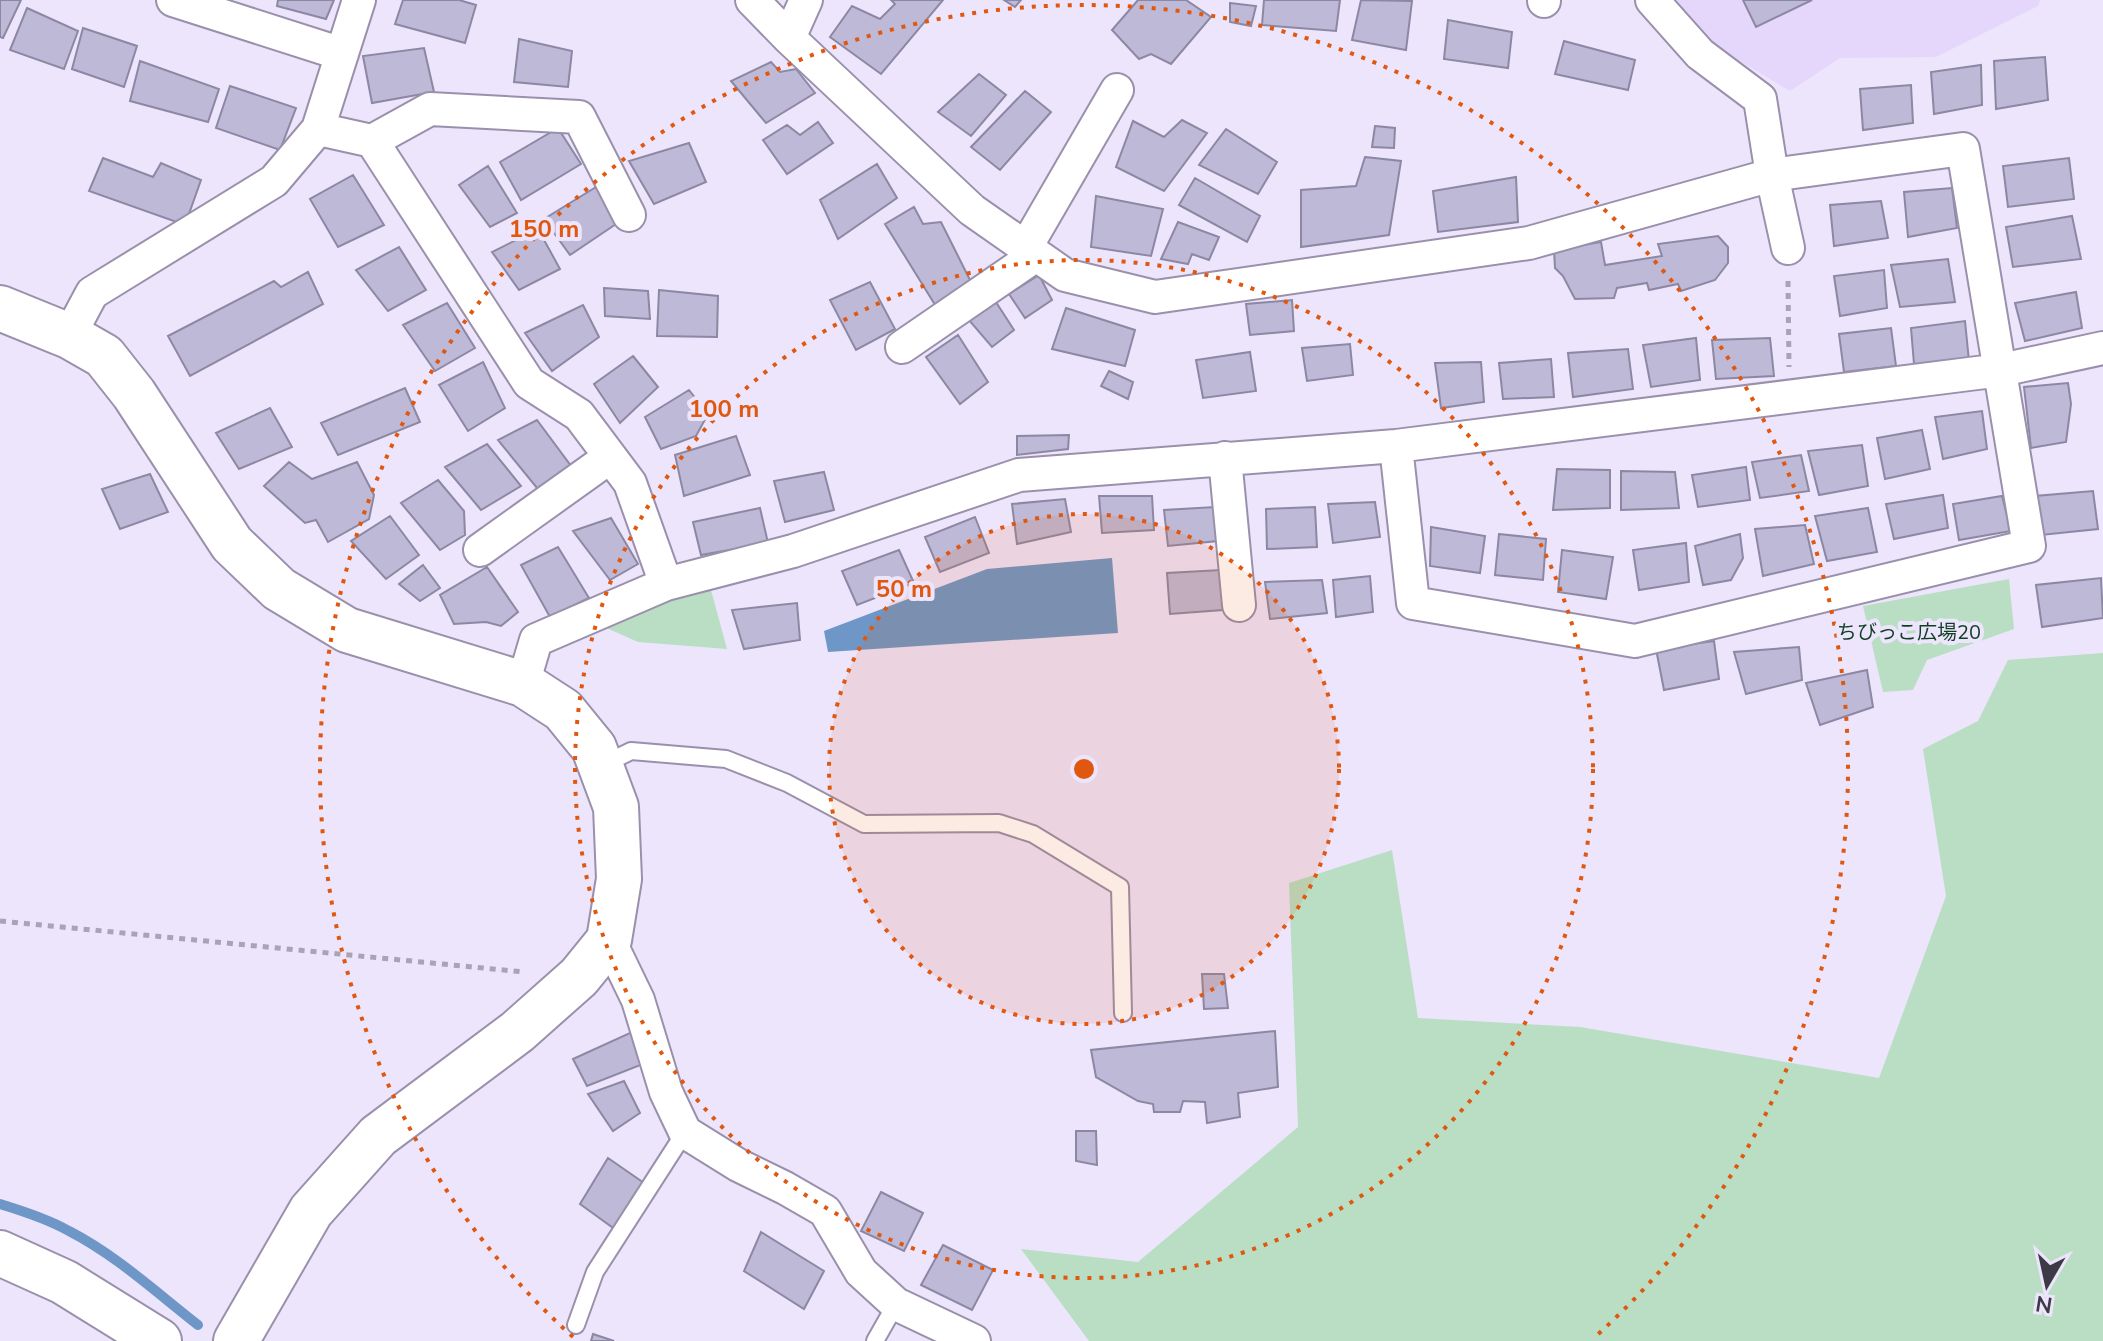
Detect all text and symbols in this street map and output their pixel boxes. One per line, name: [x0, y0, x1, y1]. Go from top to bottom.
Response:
text: 150 m: [509, 213, 579, 245]
text: 100 m: [689, 393, 759, 425]
text: 50 m: [876, 573, 932, 605]
park label: ちびっこ広場20: [1837, 619, 1981, 646]
centre of rings: [1070, 755, 1098, 783]
north arrow: [2007, 1245, 2087, 1325]
text: N: [2034, 1288, 2055, 1320]

